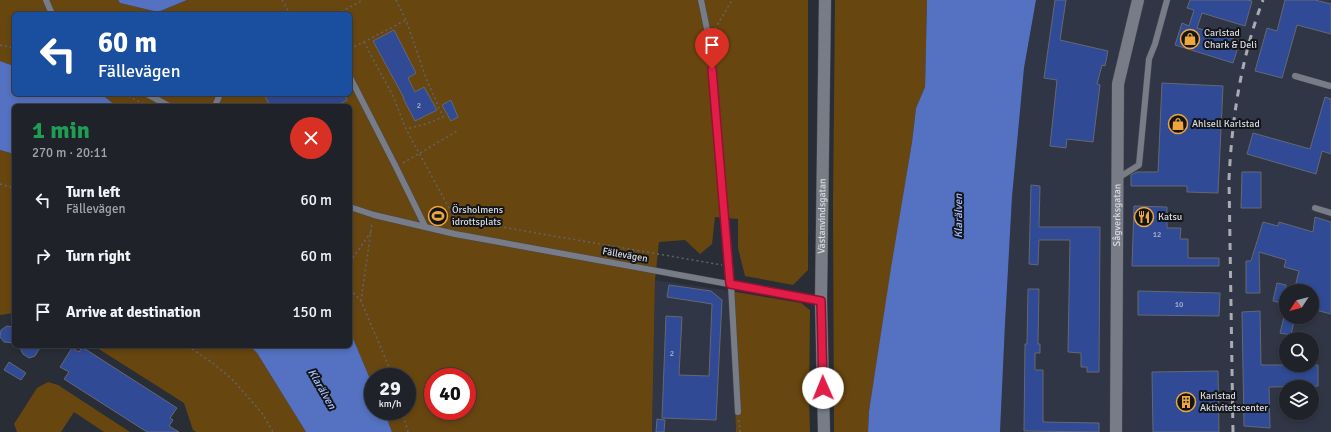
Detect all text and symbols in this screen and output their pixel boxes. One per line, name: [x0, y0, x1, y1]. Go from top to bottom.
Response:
text: 60 m: [98, 26, 157, 60]
place label: Carlstad Chark & Deli: [1204, 27, 1257, 51]
icon: left: [32, 28, 84, 80]
pin: [695, 28, 729, 69]
shop icon: Carlstad Chark & Deli: [1179, 28, 1201, 50]
icon: arrive: [701, 34, 723, 56]
text: Fällevägen: [98, 60, 180, 82]
house number: 2: [417, 100, 421, 110]
shop icon: Ahlsell Karlstad: [1167, 113, 1189, 135]
text: 1 min: [32, 115, 90, 145]
button: close: [290, 117, 332, 159]
place label: Ahlsell Karlstad: [1192, 118, 1260, 130]
text: 270 m · 20:11: [32, 145, 108, 161]
street label: Västanvindsgatan: [816, 178, 829, 254]
text: Turn left: [66, 183, 120, 201]
street label: Sågverksgatan: [1111, 184, 1123, 246]
icon: left: [32, 189, 54, 211]
text: 60 m: [301, 191, 332, 209]
water label: Klarälven: [952, 193, 965, 238]
text: Fällevägen: [66, 201, 126, 217]
place label: Örsholmens idrottsplats: [452, 204, 504, 228]
sports icon: Örsholmens idrottsplats: [427, 205, 449, 227]
restaurant icon: Katsu: [1133, 206, 1155, 228]
place label: Katsu: [1158, 211, 1182, 223]
house number: 12: [1153, 229, 1161, 239]
icon: right: [32, 245, 54, 267]
street label: Fällevägen: [601, 245, 649, 265]
text: Turn right: [66, 247, 131, 265]
text: 60 m: [301, 247, 332, 265]
north arrow: [1279, 284, 1319, 324]
map controls: [1279, 284, 1319, 420]
house number: 10: [1175, 299, 1183, 309]
icon: arrive: [32, 301, 54, 323]
text: Arrive at destination: [66, 303, 201, 321]
text: 150 m: [292, 303, 332, 321]
button: search: [1279, 332, 1319, 372]
house number: 2: [670, 348, 674, 358]
water label: Klarälven: [305, 367, 339, 412]
position arrow: [802, 367, 844, 409]
speed limit sign: 40: [424, 368, 476, 420]
text: 29: [379, 376, 401, 401]
button: layers: [1279, 380, 1319, 420]
place label: Karlstad Aktivitetscenter: [1200, 390, 1268, 414]
building icon: Karlstad Aktivitetscenter: [1175, 391, 1197, 413]
text: km/h: [379, 398, 401, 410]

